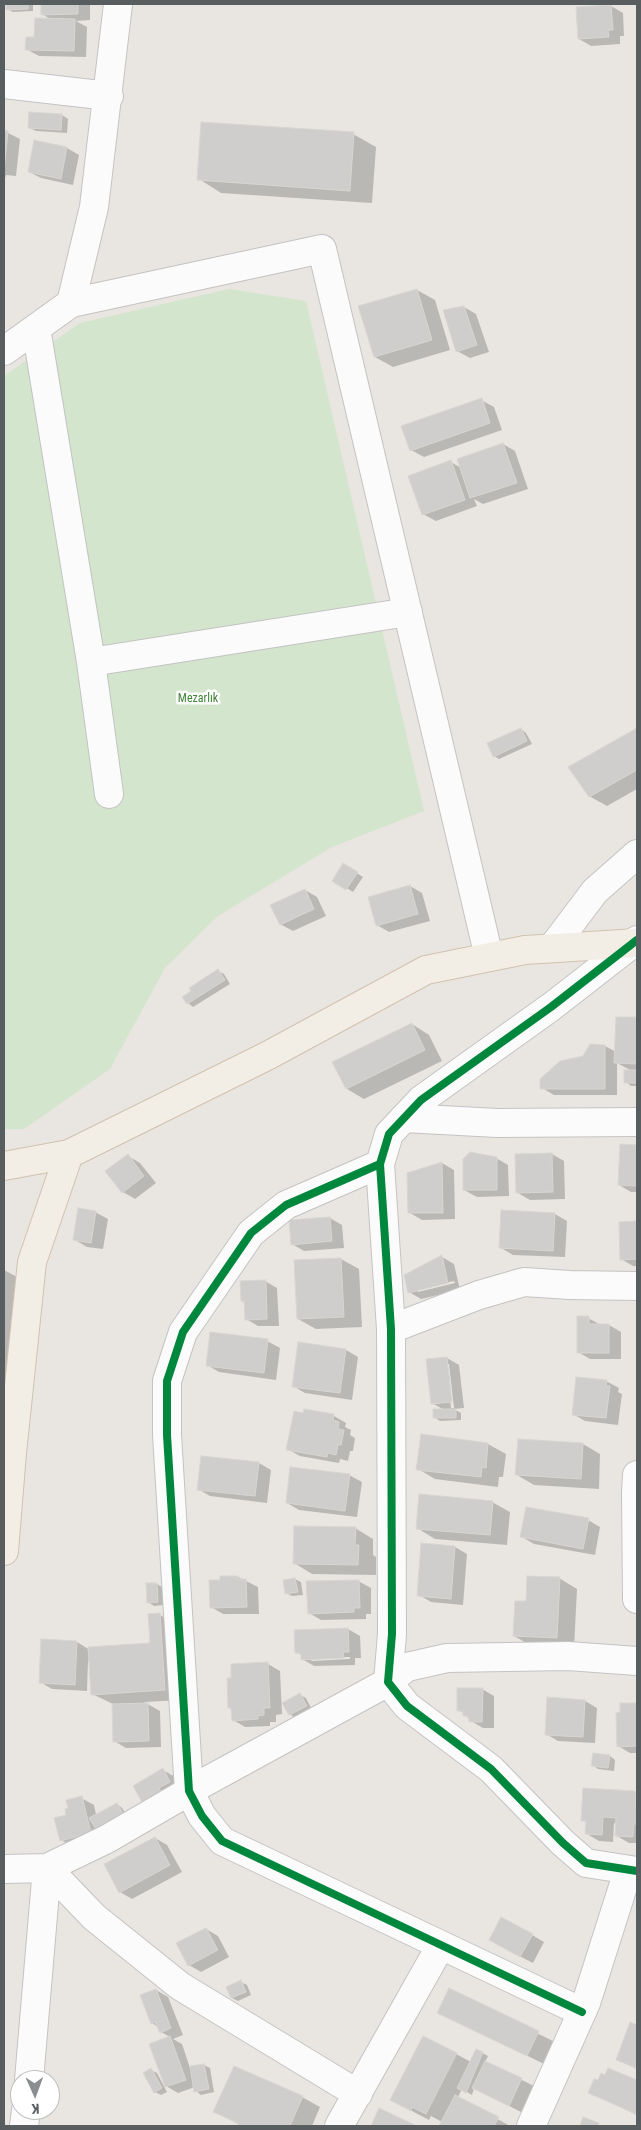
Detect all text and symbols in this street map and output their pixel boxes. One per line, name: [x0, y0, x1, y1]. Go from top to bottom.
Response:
park label: Mezarlık: [178, 692, 218, 706]
north arrow: [10, 2070, 60, 2120]
text: K: [31, 2101, 40, 2117]

